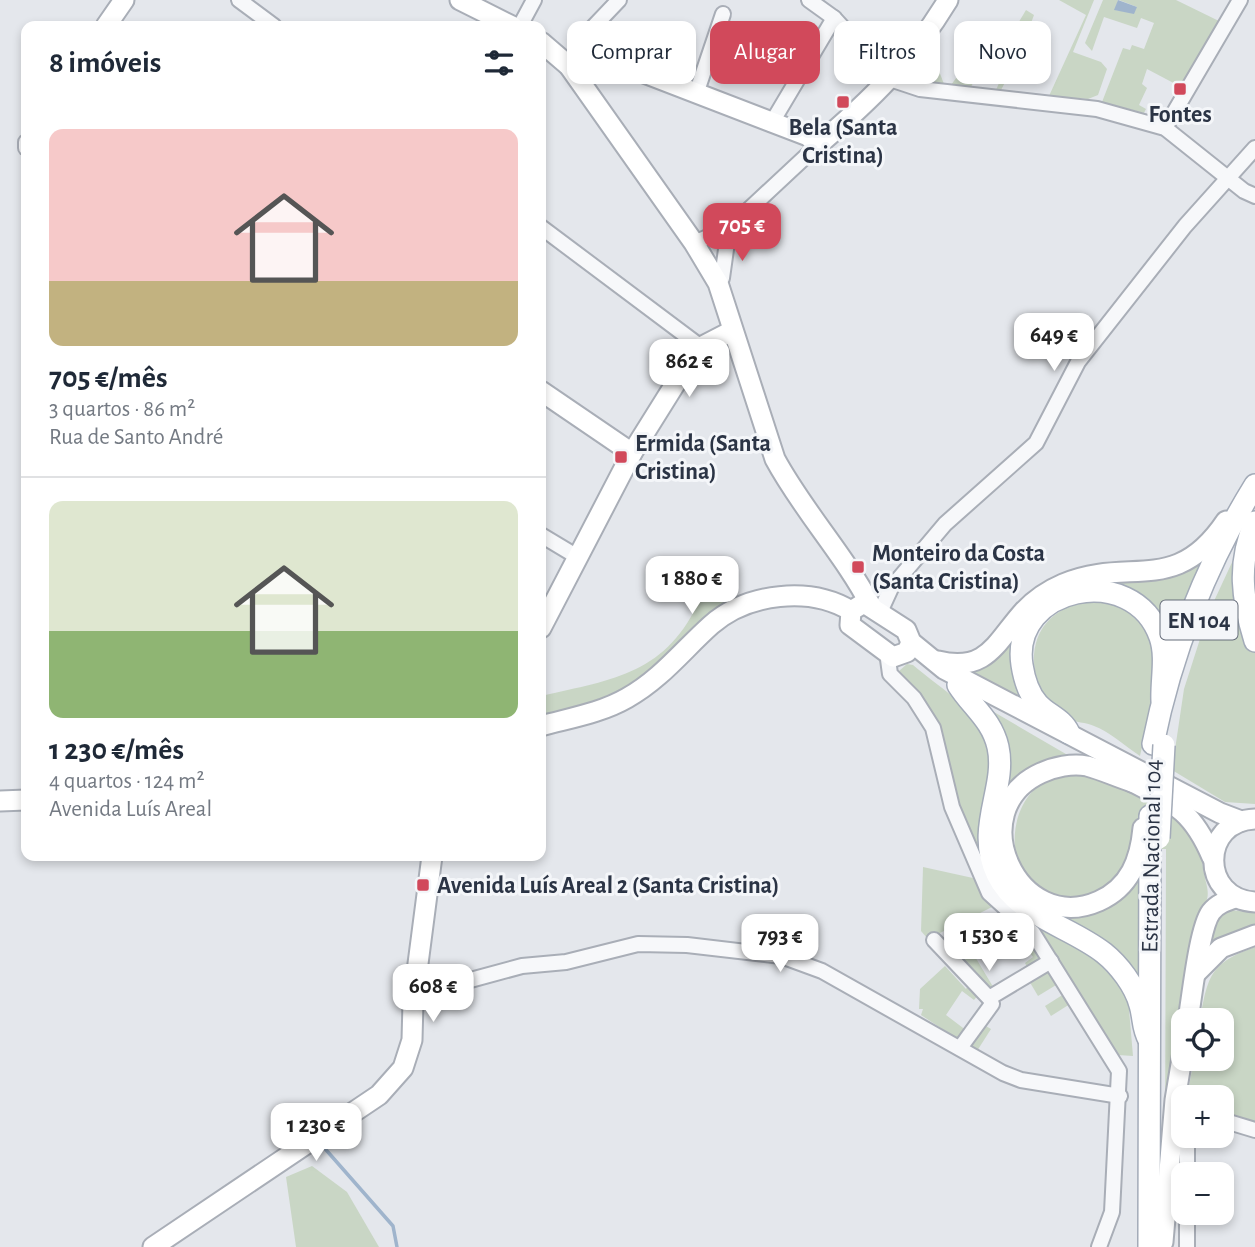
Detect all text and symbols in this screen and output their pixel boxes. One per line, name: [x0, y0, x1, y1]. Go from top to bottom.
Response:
chip: Comprar: [567, 21, 696, 84]
chip: Alugar: [710, 21, 820, 84]
chip: Filtros: [834, 21, 940, 84]
chip: Novo: [954, 21, 1051, 84]
icon: filters: [480, 44, 518, 82]
text: 8 imóveis: [49, 48, 161, 78]
marker: Fontes: [1172, 81, 1188, 97]
marker: Bela (Santa Cristina): [835, 94, 851, 110]
place label: Fontes: [1148, 103, 1212, 127]
place label: Bela (Santa Cristina): [789, 116, 897, 168]
icon: home: [221, 175, 347, 301]
pin: 705 €: [693, 204, 791, 263]
text: 705 €: [719, 214, 765, 237]
pin: 649 €: [1005, 314, 1103, 373]
text: 649 €: [1030, 324, 1078, 347]
pin: 862 €: [640, 340, 738, 399]
text: 862 €: [665, 350, 713, 373]
text: 705 €/mês: [49, 363, 168, 393]
text: 3 quartos · 86 m²: [49, 398, 195, 421]
text: Rua de Santo André: [49, 426, 223, 449]
place label: Ermida (Santa Cristina): [635, 432, 771, 484]
marker: Ermida (Santa Cristina): [613, 449, 629, 465]
place label: Monteiro da Costa (Santa Cristina): [872, 542, 1045, 594]
icon: home: [221, 547, 347, 673]
pin: 1 880 €: [627, 556, 757, 616]
marker: Monteiro da Costa (Santa Cristina): [850, 559, 866, 575]
text: 1 880 €: [662, 567, 722, 590]
road number: EN 104: [1160, 600, 1238, 640]
text: 1 230 €/mês: [49, 735, 184, 765]
street label: Estrada Nacional 104: [1138, 759, 1166, 953]
text: 4 quartos · 124 m²: [49, 770, 204, 793]
text: Avenida Luís Areal: [49, 798, 212, 821]
place label: Avenida Luís Areal 2 (Santa Cristina): [437, 874, 779, 898]
marker: Avenida Luís Areal 2 (Santa Cristina): [415, 877, 431, 893]
pin: 793 €: [731, 914, 829, 974]
pin: 1 530 €: [924, 914, 1054, 973]
text: 1 530 €: [960, 924, 1018, 947]
text: 793 €: [757, 925, 803, 948]
pin: 608 €: [384, 964, 482, 1024]
text: 608 €: [409, 975, 457, 998]
map controls: [1171, 1008, 1234, 1225]
button: locate: [1171, 1008, 1234, 1071]
button: +: [1171, 1085, 1234, 1148]
pin: 1 230 €: [251, 1104, 381, 1163]
text: 1 230 €: [287, 1114, 345, 1137]
button: −: [1171, 1162, 1234, 1225]

